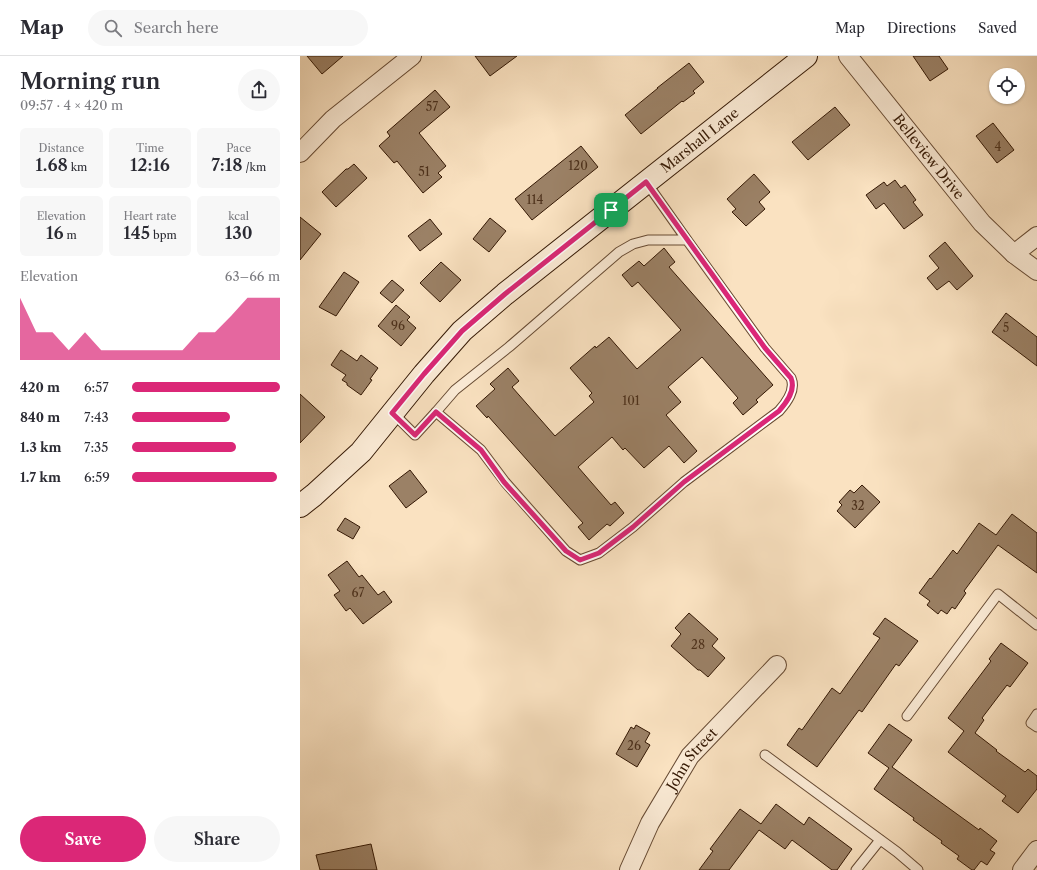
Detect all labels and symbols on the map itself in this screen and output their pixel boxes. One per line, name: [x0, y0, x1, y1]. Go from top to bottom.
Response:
house number: 57: [426, 99, 438, 114]
street label: Marshall Lane: [657, 104, 743, 177]
street label: Belleview Drive: [889, 110, 968, 203]
house number: 4: [995, 139, 1002, 154]
house number: 120: [568, 158, 588, 173]
house number: 51: [418, 164, 430, 179]
house number: 114: [526, 192, 544, 207]
pin: [594, 193, 628, 227]
house number: 96: [391, 318, 405, 333]
house number: 5: [1003, 320, 1009, 335]
house number: 101: [622, 393, 640, 408]
house number: 32: [851, 498, 865, 513]
house number: 67: [352, 585, 364, 600]
house number: 28: [691, 637, 705, 652]
street label: John Street: [661, 724, 721, 796]
house number: 26: [627, 738, 641, 753]

